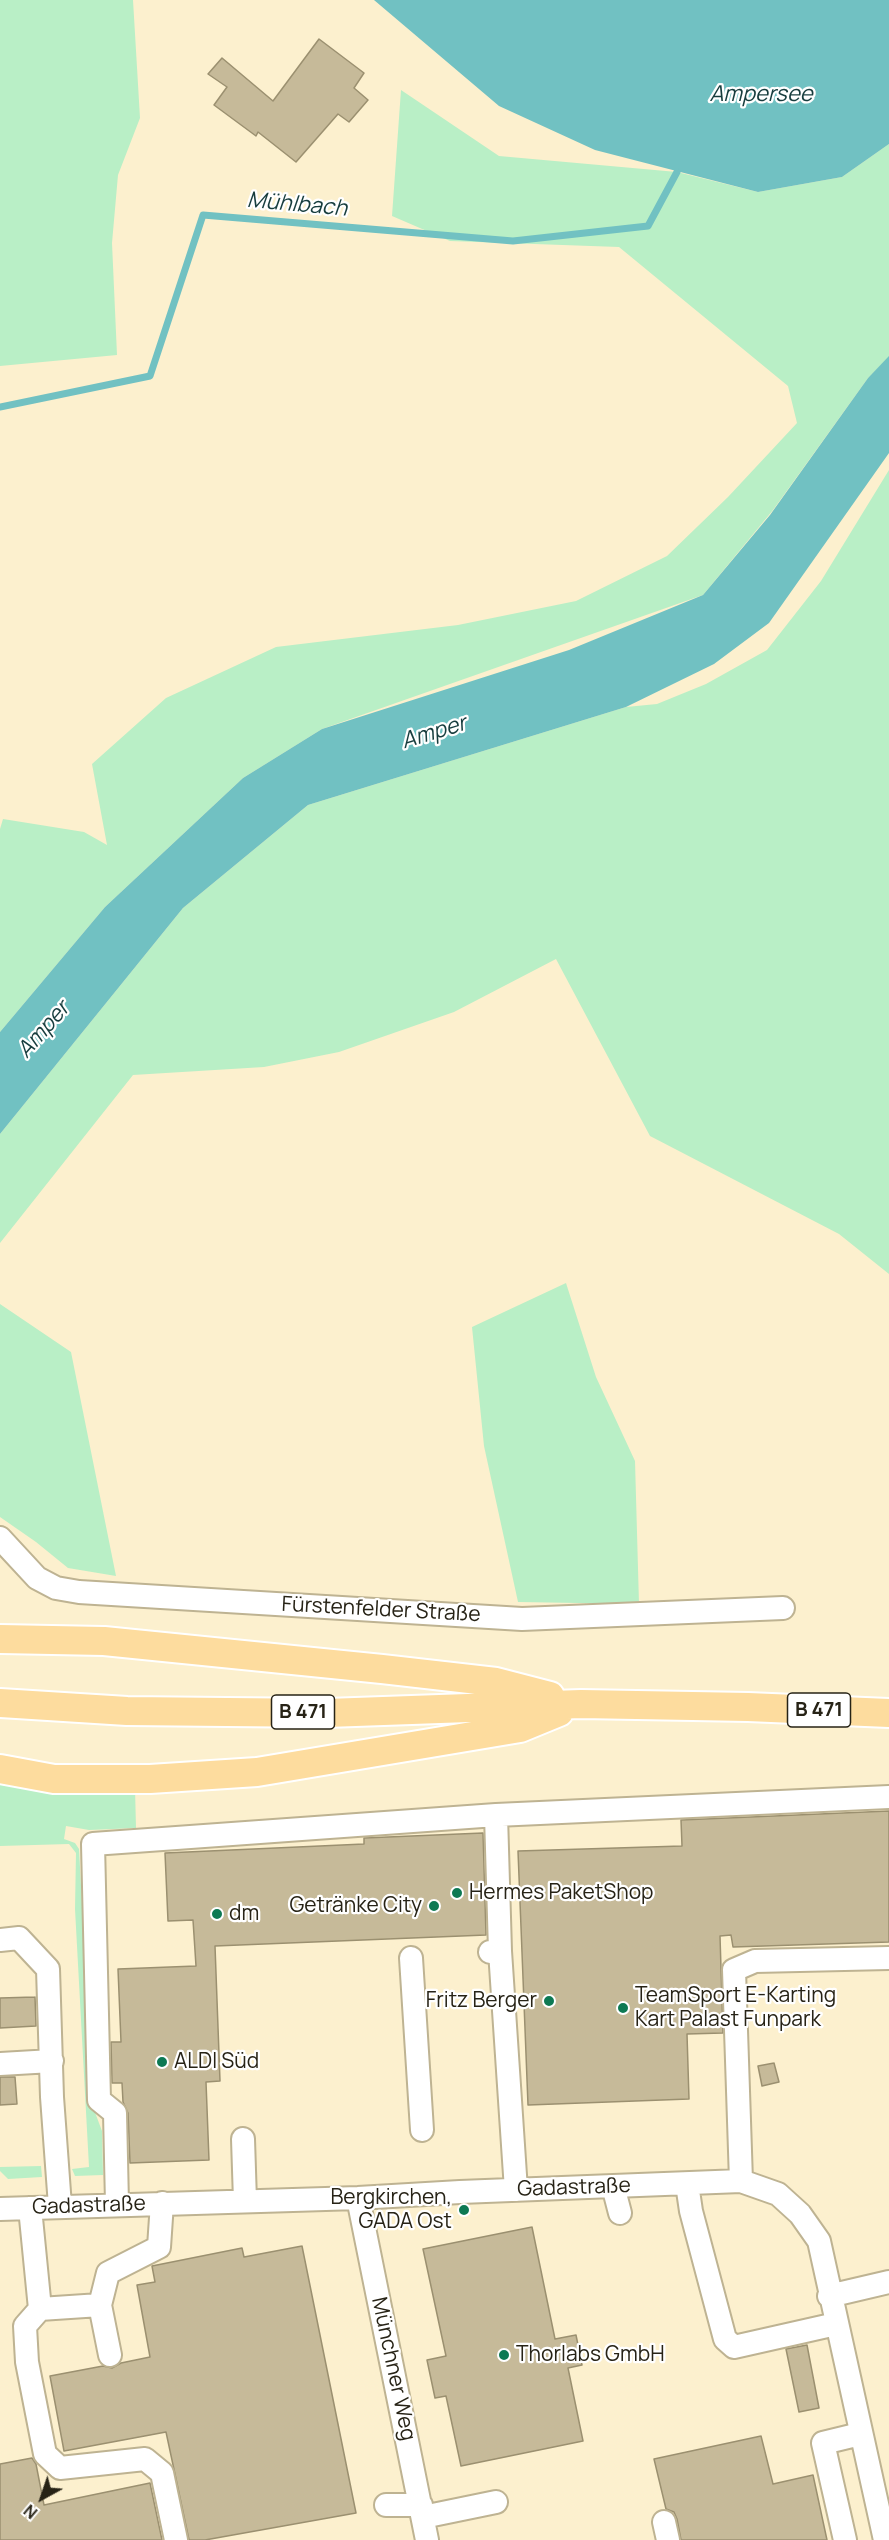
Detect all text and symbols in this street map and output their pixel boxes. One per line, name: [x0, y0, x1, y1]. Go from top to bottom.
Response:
water label: Ampersee: [709, 82, 813, 108]
water label: Mühlbach: [246, 187, 348, 223]
water label: Amper: [398, 711, 470, 755]
water label: Amper: [12, 996, 76, 1064]
street label: Fürstenfelder Straße: [281, 1592, 481, 1628]
road number: B 471: [788, 1693, 850, 1727]
road number: B 471: [272, 1695, 334, 1729]
place label: Hermes PaketShop: [469, 1880, 653, 1906]
marker: Hermes PaketShop: [450, 1886, 464, 1900]
place label: Getränke City: [289, 1893, 422, 1919]
marker: Getränke City: [427, 1899, 441, 1913]
place label: dm: [229, 1901, 259, 1927]
marker: dm: [210, 1907, 224, 1921]
place label: TeamSport E-Karting Kart Palast Funpark: [635, 1983, 836, 2033]
place label: Fritz Berger: [426, 1988, 537, 2014]
marker: Fritz Berger: [542, 1994, 556, 2008]
marker: TeamSport E-Karting Kart Palast Funpark: [616, 2001, 630, 2015]
place label: ALDI Süd: [174, 2049, 259, 2075]
marker: ALDI Süd: [155, 2055, 169, 2069]
street label: Gadastraße: [517, 2173, 631, 2203]
place label: Bergkirchen, GADA Ost: [330, 2185, 452, 2235]
street label: Gadastraße: [32, 2191, 146, 2221]
marker: Bergkirchen, GADA Ost: [457, 2203, 471, 2217]
street label: Münchner Weg: [365, 2295, 421, 2443]
place label: Thorlabs GmbH: [516, 2342, 665, 2368]
marker: Thorlabs GmbH: [497, 2348, 511, 2362]
north arrow: [12, 2468, 72, 2528]
text: N: [19, 2500, 42, 2524]

